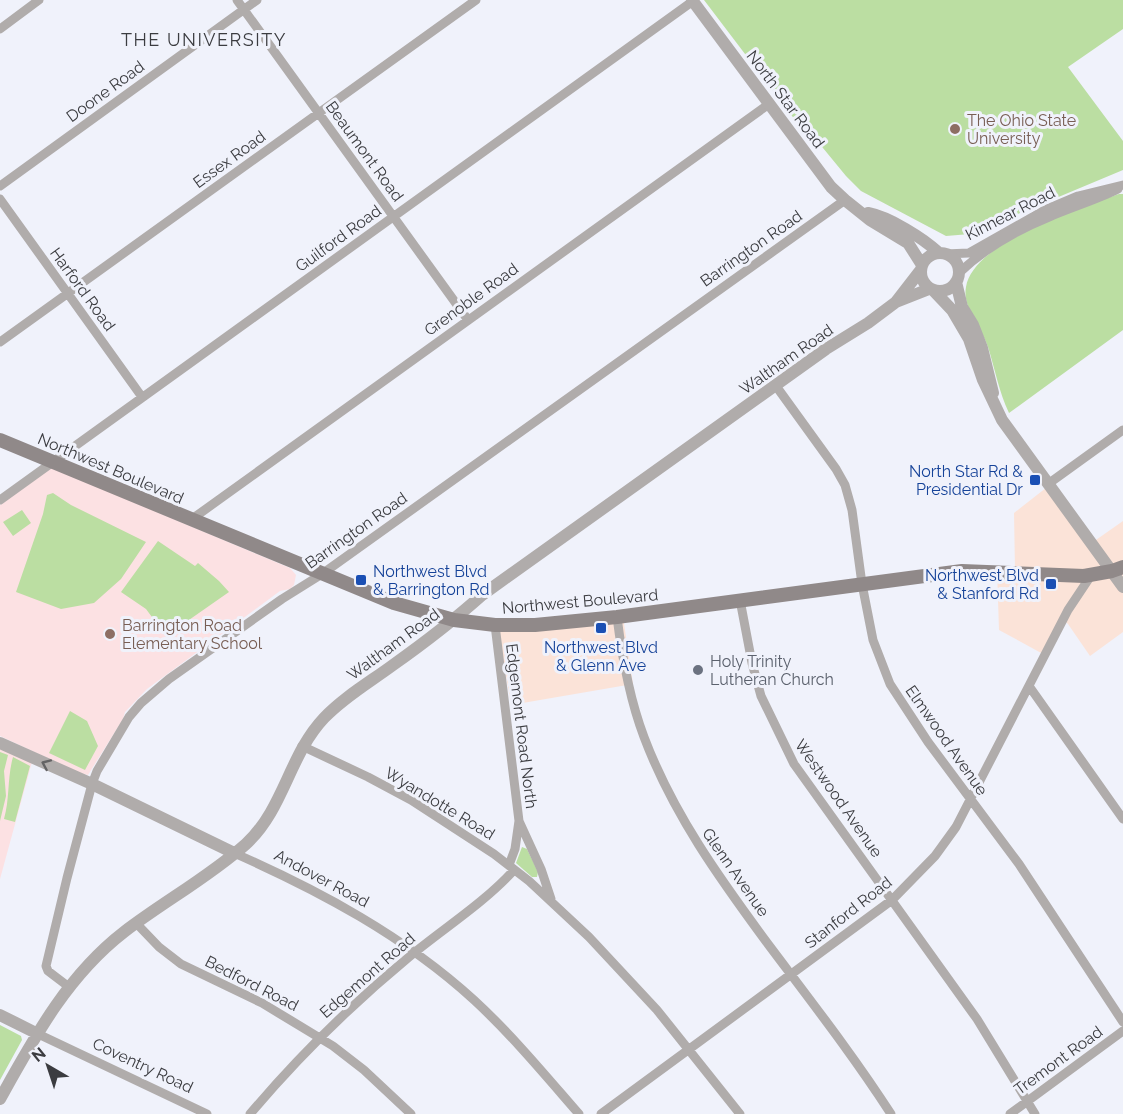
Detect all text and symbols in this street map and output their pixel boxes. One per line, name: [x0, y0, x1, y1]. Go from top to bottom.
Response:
district label: THE UNIVERSITY: [121, 29, 287, 50]
street label: North Star Road: [743, 47, 829, 152]
street label: Doone Road: [63, 57, 148, 126]
street label: Beaumont Road: [322, 97, 407, 205]
place label: The Ohio State University: [967, 111, 1076, 148]
marker: The Ohio State University: [948, 122, 962, 136]
street label: Essex Road: [189, 127, 269, 192]
street label: Kinnear Road: [962, 183, 1058, 244]
street label: Guilford Road: [292, 201, 385, 276]
street label: Barrington Road: [697, 206, 806, 291]
street label: Harford Road: [46, 244, 119, 335]
street label: Grenoble Road: [421, 259, 522, 340]
street label: Waltham Road: [736, 320, 837, 399]
street label: Northwest Boulevard: [35, 429, 187, 508]
place label: North Star Rd & Presidential Dr: [909, 462, 1023, 499]
marker: North Star Rd & Presidential Dr: [1028, 473, 1042, 487]
street label: Barrington Road: [302, 488, 411, 573]
place label: Northwest Blvd & Barrington Rd: [373, 562, 489, 599]
place label: Northwest Blvd & Stanford Rd: [925, 566, 1039, 603]
marker: Northwest Blvd & Barrington Rd: [354, 573, 368, 587]
marker: Northwest Blvd & Stanford Rd: [1044, 577, 1058, 591]
street label: Northwest Boulevard: [501, 585, 659, 618]
street label: Waltham Road: [343, 605, 443, 684]
place label: Barrington Road Elementary School: [122, 616, 263, 653]
marker: Northwest Blvd & Glenn Ave: [594, 621, 608, 635]
marker: Barrington Road Elementary School: [103, 627, 117, 641]
place label: Northwest Blvd & Glenn Ave: [544, 638, 658, 675]
street label: Edgemont Road North: [502, 642, 541, 810]
place label: Holy Trinity Lutheran Church: [710, 652, 834, 689]
marker: Holy Trinity Lutheran Church: [691, 663, 705, 677]
street label: Elmwood Avenue: [902, 682, 992, 799]
street label: Westwood Avenue: [791, 736, 886, 861]
one-way arrow: [41, 759, 52, 771]
street label: Wyandotte Road: [381, 763, 498, 844]
street label: Glenn Avenue: [698, 824, 773, 920]
street label: Andover Road: [271, 845, 372, 911]
street label: Stanford Road: [801, 872, 896, 952]
street label: Edgemont Road: [316, 929, 419, 1022]
street label: Bedford Road: [202, 952, 302, 1015]
street label: Tremont Road: [1010, 1022, 1106, 1099]
street label: Coventry Road: [89, 1034, 196, 1097]
north arrow: [18, 1036, 78, 1096]
text: N: [28, 1044, 50, 1066]

